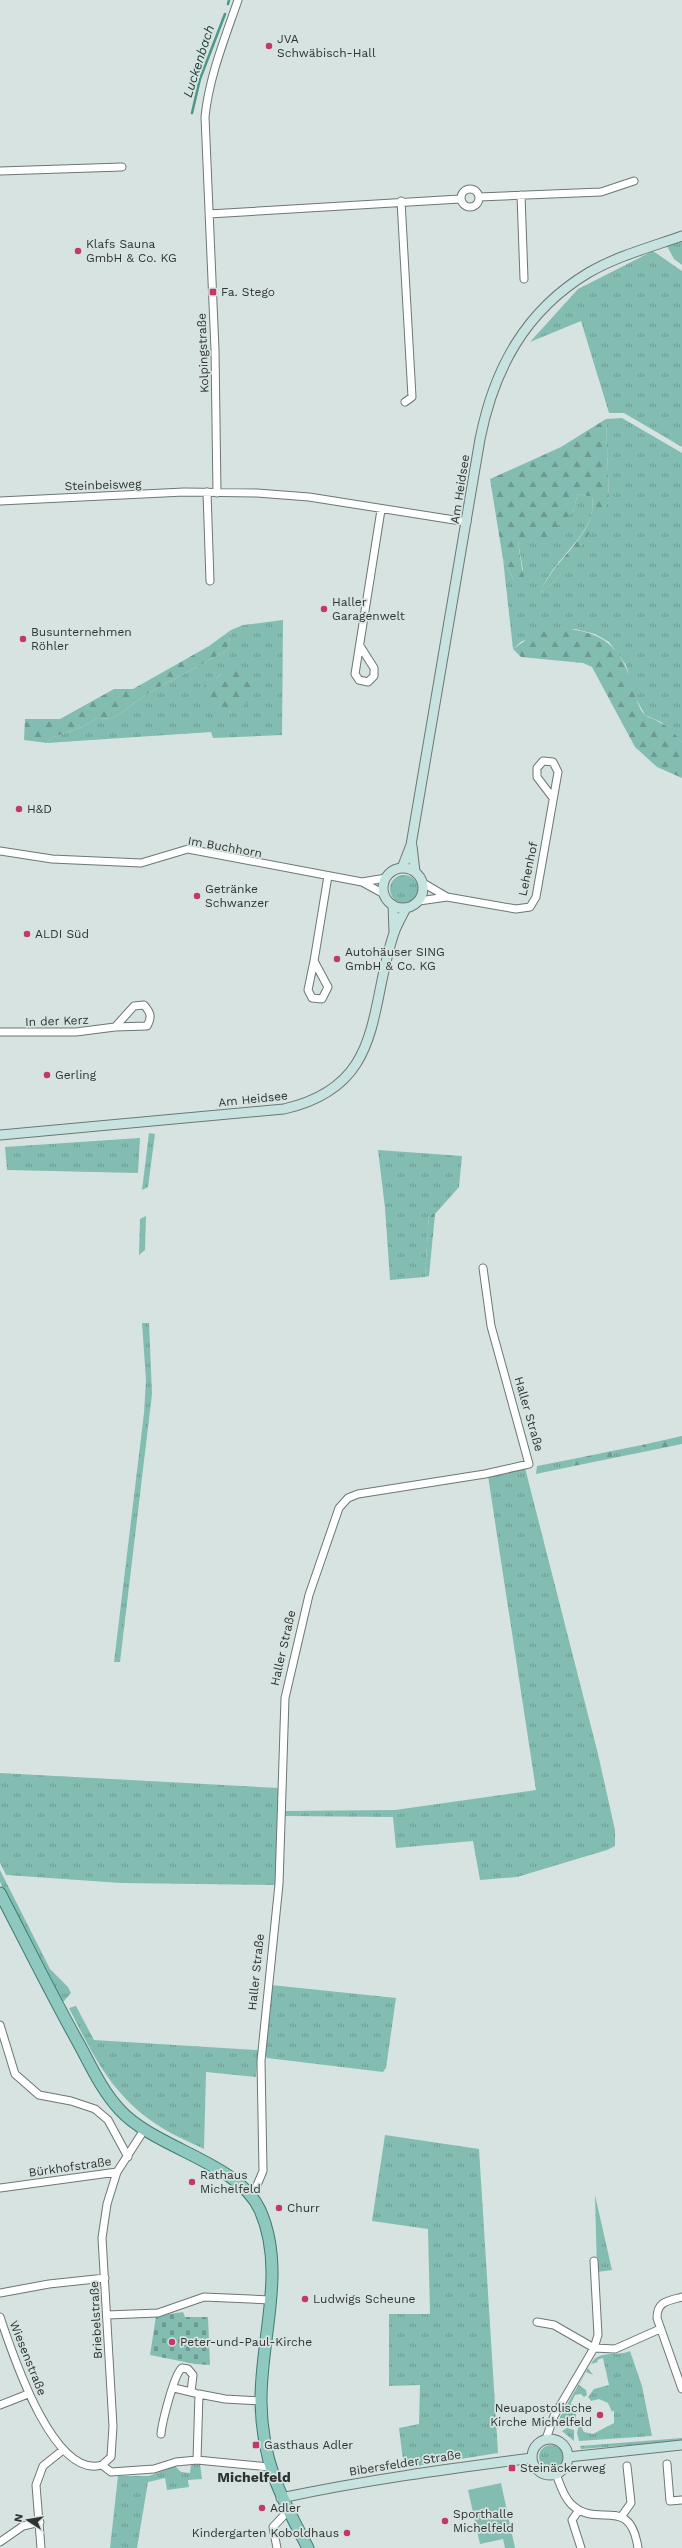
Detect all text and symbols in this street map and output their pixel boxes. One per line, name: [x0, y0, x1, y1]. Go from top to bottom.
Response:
water label: Luckenbach: [180, 23, 217, 99]
place label: JVA Schwäbisch-Hall: [277, 32, 376, 60]
marker: JVA Schwäbisch-Hall: [264, 41, 274, 51]
place label: Klafs Sauna GmbH & Co. KG: [86, 237, 177, 265]
marker: Klafs Sauna GmbH & Co. KG: [73, 246, 83, 256]
place label: Fa. Stego: [221, 285, 275, 299]
marker: Fa. Stego: [208, 287, 218, 297]
street label: Kolpingstraße: [195, 313, 211, 393]
street label: Am Heidsee: [448, 453, 472, 525]
street label: Steinbeisweg: [64, 477, 142, 493]
place label: Haller Garagenwelt: [332, 595, 405, 623]
marker: Haller Garagenwelt: [319, 604, 329, 614]
place label: Busunternehmen Röhler: [31, 625, 132, 653]
marker: Busunternehmen Röhler: [18, 634, 28, 644]
place label: H&D: [27, 802, 52, 816]
marker: H&D: [14, 804, 24, 814]
street label: Im Buchhorn: [187, 834, 263, 860]
street label: Lehenhof: [515, 840, 541, 897]
place label: Getränke Schwanzer: [205, 882, 269, 910]
marker: Getränke Schwanzer: [192, 891, 202, 901]
place label: ALDI Süd: [35, 927, 89, 941]
marker: ALDI Süd: [22, 929, 32, 939]
place label: Autohäuser SING GmbH & Co. KG: [345, 945, 445, 973]
marker: Autohäuser SING GmbH & Co. KG: [332, 954, 342, 964]
street label: In der Kerz: [25, 1013, 89, 1029]
place label: Gerling: [55, 1068, 97, 1082]
marker: Gerling: [42, 1070, 52, 1080]
street label: Am Heidsee: [217, 1088, 289, 1110]
street label: Haller Straße: [512, 1375, 546, 1453]
street label: Haller Straße: [268, 1609, 299, 1687]
street label: Haller Straße: [245, 1933, 267, 2011]
street label: Bürkhofstraße: [28, 2154, 112, 2180]
place label: Rathaus Michelfeld: [200, 2168, 261, 2196]
marker: Rathaus Michelfeld: [187, 2177, 197, 2187]
place label: Churr: [287, 2201, 320, 2215]
marker: Churr: [274, 2203, 284, 2213]
street label: Briebelstraße: [87, 2281, 105, 2359]
place label: Ludwigs Scheune: [313, 2292, 416, 2306]
marker: Ludwigs Scheune: [300, 2294, 310, 2304]
street label: Wiesenstraße: [7, 2319, 49, 2398]
place label: Peter-und-Paul-Kirche: [180, 2335, 312, 2349]
marker: Peter-und-Paul-Kirche: [167, 2337, 177, 2347]
place label: Neuapostolische Kirche Michelfeld: [490, 2401, 592, 2429]
marker: Neuapostolische Kirche Michelfeld: [595, 2410, 605, 2420]
place label: Gasthaus Adler: [264, 2438, 353, 2452]
marker: Gasthaus Adler: [251, 2440, 261, 2450]
street label: Bibersfelder Straße: [348, 2447, 462, 2479]
place label: Steinäckerweg: [520, 2461, 606, 2475]
marker: Steinäckerweg: [507, 2463, 517, 2473]
district label: Michelfeld: [217, 2469, 291, 2485]
north arrow: [8, 2500, 48, 2540]
place label: Adler: [270, 2501, 301, 2515]
marker: Adler: [257, 2503, 267, 2513]
place label: Sporthalle Michelfeld: [453, 2507, 514, 2535]
text: N: [12, 2513, 26, 2523]
marker: Sporthalle Michelfeld: [440, 2516, 450, 2526]
place label: Kindergarten Koboldhaus: [192, 2526, 339, 2540]
marker: Kindergarten Koboldhaus: [342, 2528, 352, 2538]

